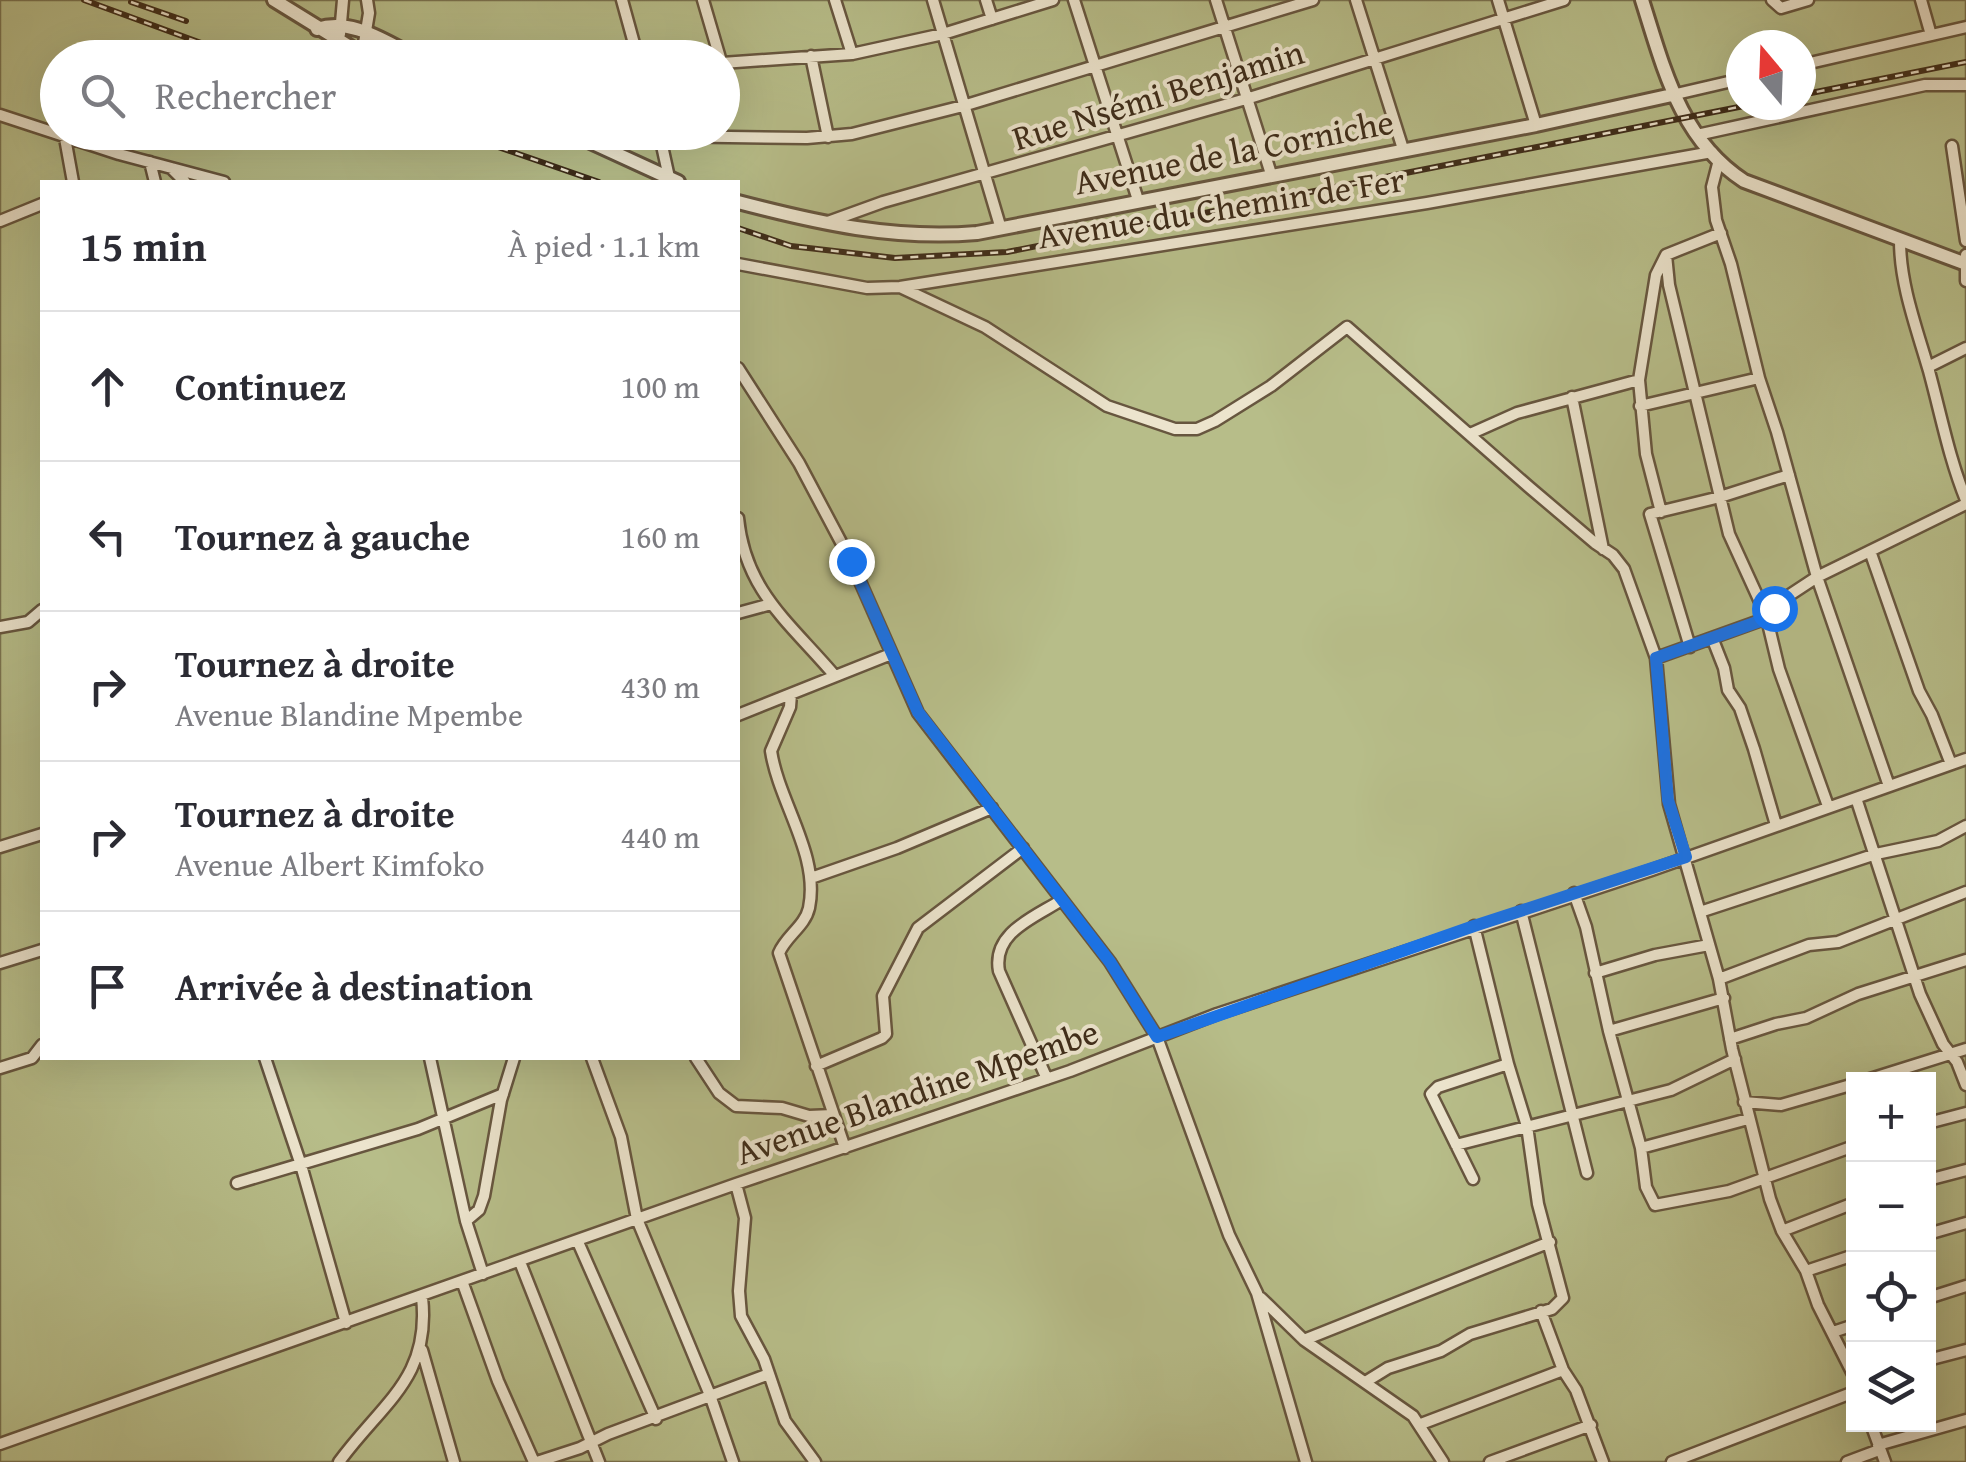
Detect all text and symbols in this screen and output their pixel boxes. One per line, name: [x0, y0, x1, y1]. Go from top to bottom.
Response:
street label: Rue Nsémi Benjamin: [1006, 26, 1310, 163]
north arrow: [1726, 30, 1816, 120]
search box: [40, 40, 740, 150]
text: Rechercher: [155, 67, 336, 123]
icon: search: [75, 68, 130, 123]
street label: Avenue de la Corniche: [1070, 96, 1398, 207]
street label: Avenue du Chemin de Fer: [1034, 153, 1408, 262]
text: 15 min: [80, 215, 207, 276]
text: À pied · 1.1 km: [508, 222, 700, 269]
text: Continuez: [175, 358, 346, 414]
icon: ahead: [80, 359, 135, 414]
text: 100 m: [621, 363, 700, 410]
text: Tournez à gauche: [175, 508, 470, 564]
icon: left: [80, 509, 135, 564]
text: 160 m: [621, 513, 700, 560]
route end: [829, 539, 875, 585]
route start: [1752, 586, 1798, 632]
text: Tournez à droite: [175, 635, 455, 691]
icon: right: [80, 659, 135, 714]
text: 430 m: [621, 663, 700, 710]
text: Avenue Blandine Mpembe: [175, 691, 523, 738]
text: Tournez à droite: [175, 785, 455, 841]
icon: right: [80, 809, 135, 864]
text: 440 m: [621, 813, 700, 860]
text: Avenue Albert Kimfoko: [175, 841, 484, 888]
text: Arrivée à destination: [175, 958, 533, 1014]
icon: arrive: [80, 959, 135, 1014]
street label: Avenue Blandine Mpembe: [729, 1005, 1105, 1178]
map controls: [1846, 1072, 1936, 1432]
button: +: [1846, 1072, 1936, 1162]
button: −: [1846, 1162, 1936, 1252]
button: locate: [1846, 1252, 1936, 1342]
button: layers: [1846, 1342, 1936, 1432]

